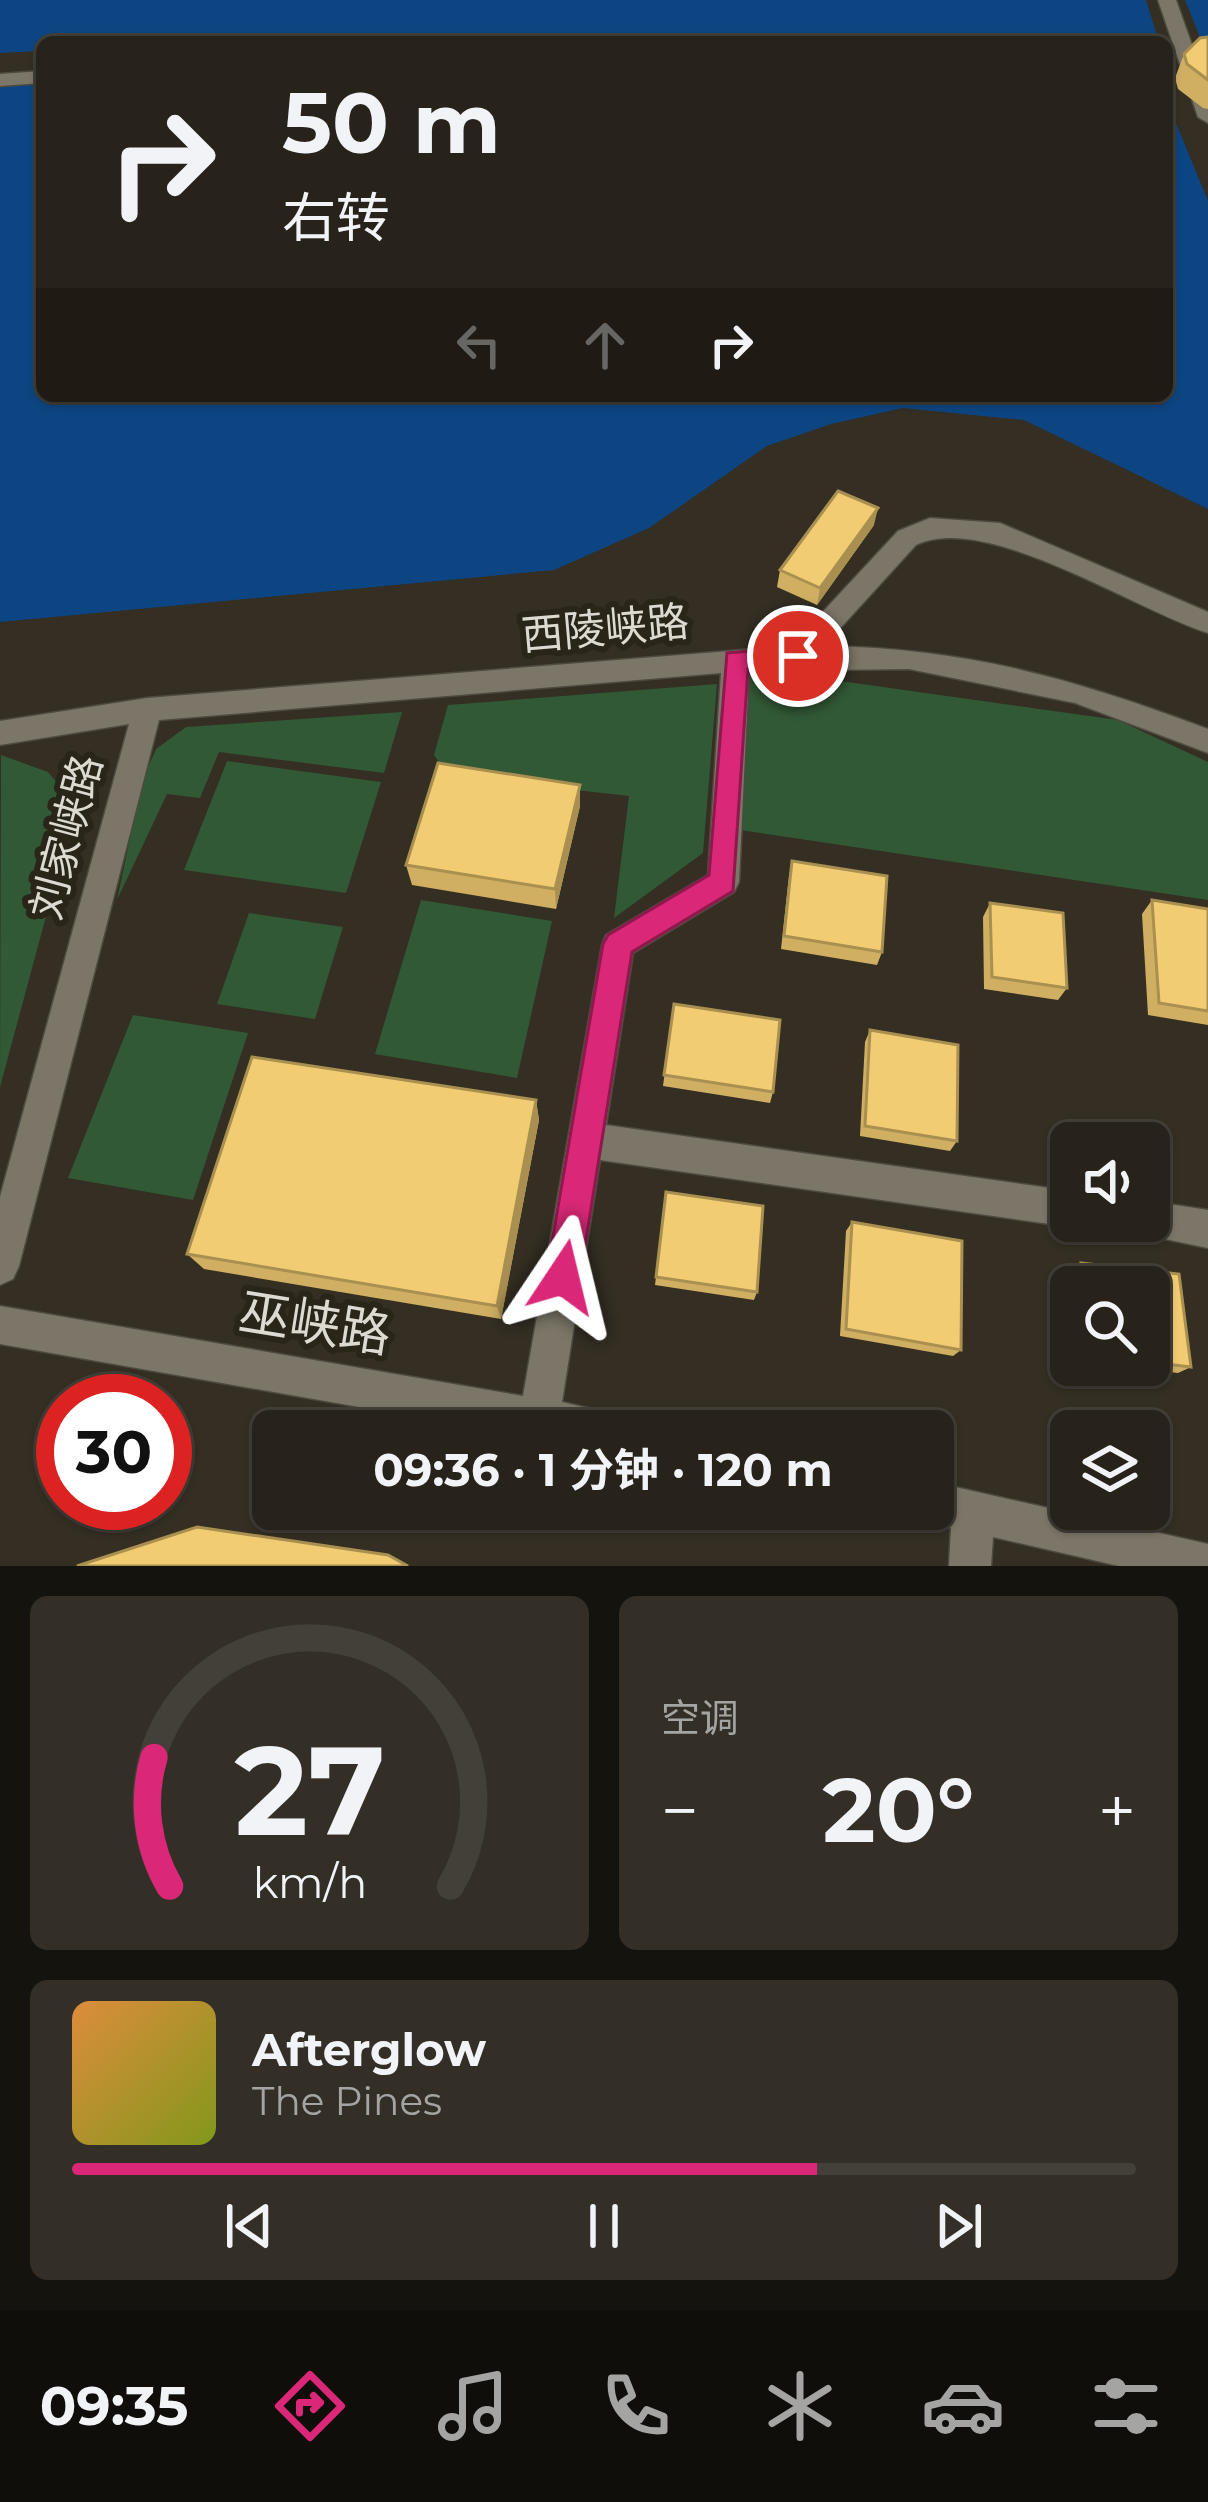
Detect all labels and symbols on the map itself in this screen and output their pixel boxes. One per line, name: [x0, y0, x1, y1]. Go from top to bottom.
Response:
street label: 西陵峡路: [519, 595, 691, 661]
pin: [747, 605, 849, 707]
street label: 刘家峡路: [19, 749, 113, 925]
position arrow: [500, 1214, 626, 1340]
street label: 巫峡路: [235, 1280, 395, 1366]
speed limit sign: 30: [36, 1374, 192, 1530]

